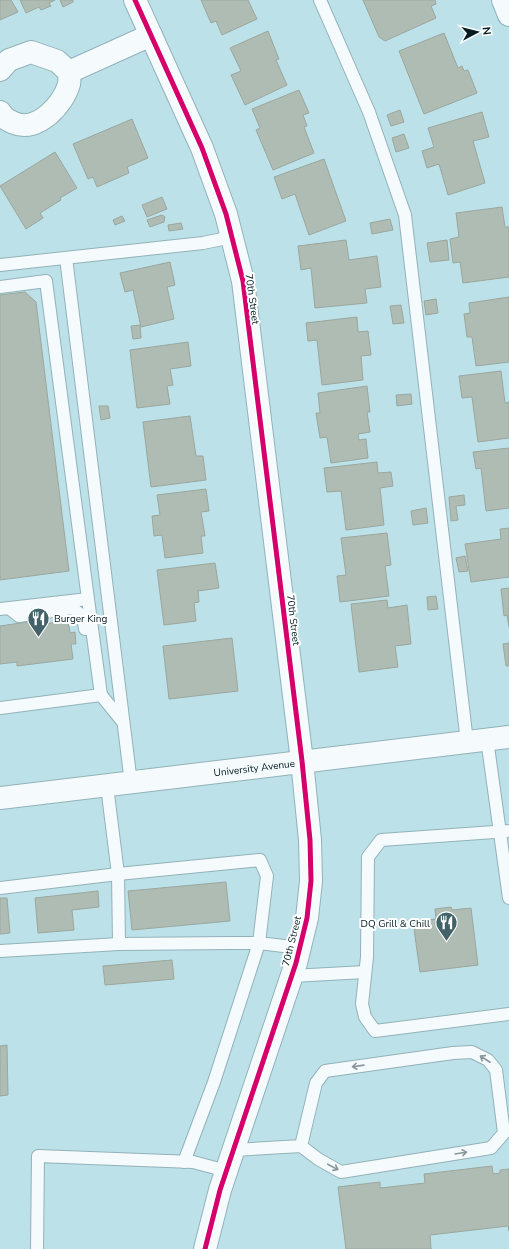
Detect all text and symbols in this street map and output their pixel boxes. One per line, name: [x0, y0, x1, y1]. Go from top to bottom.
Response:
north arrow: [457, 12, 497, 52]
text: N: [478, 26, 494, 36]
street label: 70th Street: [242, 273, 263, 326]
street label: 70th Street: [283, 594, 303, 647]
restaurant icon: Burger King: [25, 605, 51, 638]
place label: Burger King: [54, 612, 107, 626]
street label: University Avenue: [213, 757, 296, 780]
restaurant icon: DQ Grill & Chill: [433, 910, 459, 943]
street label: 70th Street: [279, 914, 305, 968]
place label: DQ Grill & Chill: [361, 917, 430, 931]
one-way arrow: [480, 1055, 491, 1063]
one-way arrow: [352, 1062, 365, 1070]
one-way arrow: [454, 1149, 467, 1157]
one-way arrow: [327, 1164, 339, 1172]

